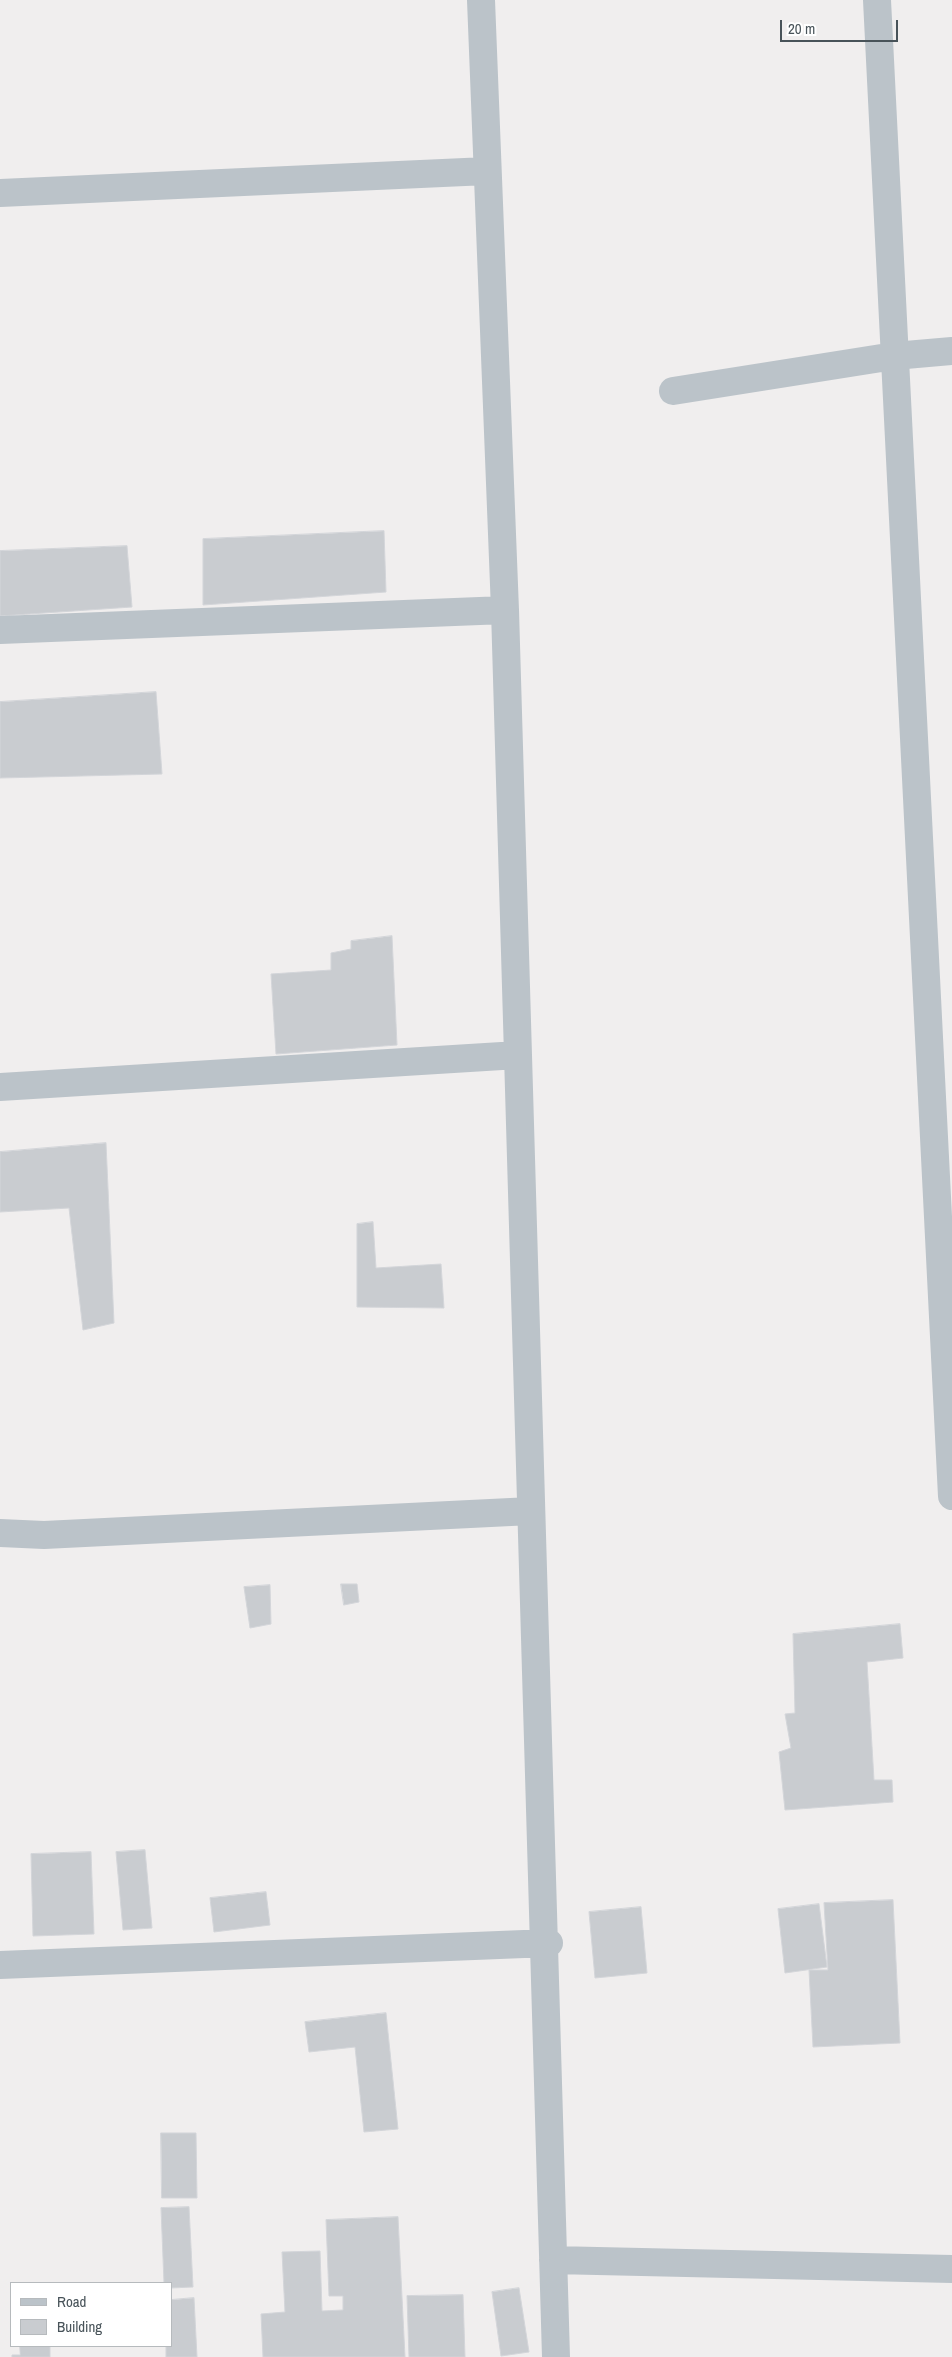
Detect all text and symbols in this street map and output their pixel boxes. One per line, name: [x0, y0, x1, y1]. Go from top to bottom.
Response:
scale bar: [782, 10, 900, 42]
text: 20 m: [788, 18, 815, 39]
legend: [10, 2282, 172, 2347]
text: Road: [57, 2291, 86, 2312]
text: Building: [57, 2316, 102, 2337]

